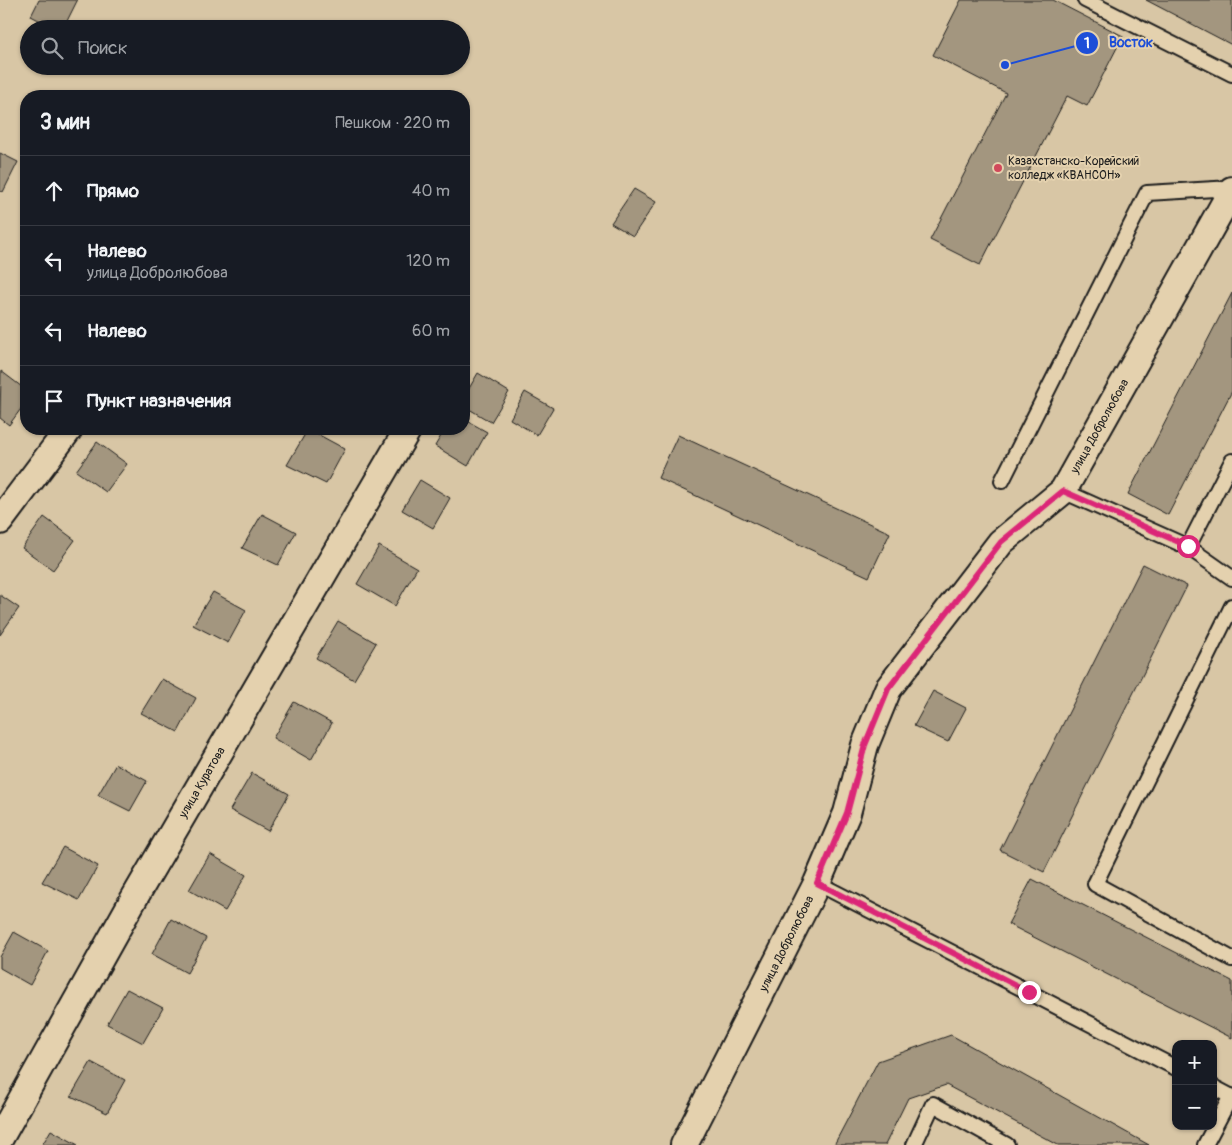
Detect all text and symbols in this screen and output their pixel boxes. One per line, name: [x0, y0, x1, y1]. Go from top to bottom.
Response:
search box: [20, 20, 470, 75]
callout: Восток: [1074, 28, 1163, 57]
icon: search: [38, 34, 66, 62]
text: 1: [1084, 34, 1090, 53]
text: Восток: [1109, 34, 1153, 51]
text: Поиск: [78, 36, 128, 60]
text: 3 мин: [40, 109, 90, 136]
text: Пешком · 220 m: [335, 113, 450, 133]
place label: Казахстанско-Корейский колледж «КВАНСОН»: [1008, 154, 1139, 183]
marker: Казахстанско-Корейский колледж «КВАНСОН»: [992, 162, 1004, 174]
icon: ahead: [40, 177, 68, 205]
text: Прямо: [87, 179, 139, 203]
text: 40 m: [412, 181, 450, 201]
text: Налево: [87, 239, 147, 263]
icon: left: [40, 247, 68, 275]
text: 120 m: [406, 251, 450, 271]
text: улица Добролюбова: [87, 263, 228, 283]
icon: left: [40, 317, 68, 345]
text: Налево: [87, 319, 147, 343]
text: 60 m: [412, 321, 450, 341]
street label: улица Добролюбова: [1067, 376, 1132, 477]
icon: arrive: [40, 387, 68, 415]
text: Пункт назначения: [87, 389, 231, 413]
route start: [1177, 535, 1200, 558]
street label: улица Куратова: [175, 744, 229, 821]
street label: улица Добролюбова: [755, 893, 817, 995]
route end: [1018, 981, 1041, 1004]
map controls: [1172, 1040, 1217, 1130]
button: +: [1172, 1040, 1217, 1085]
button: −: [1172, 1085, 1217, 1130]

